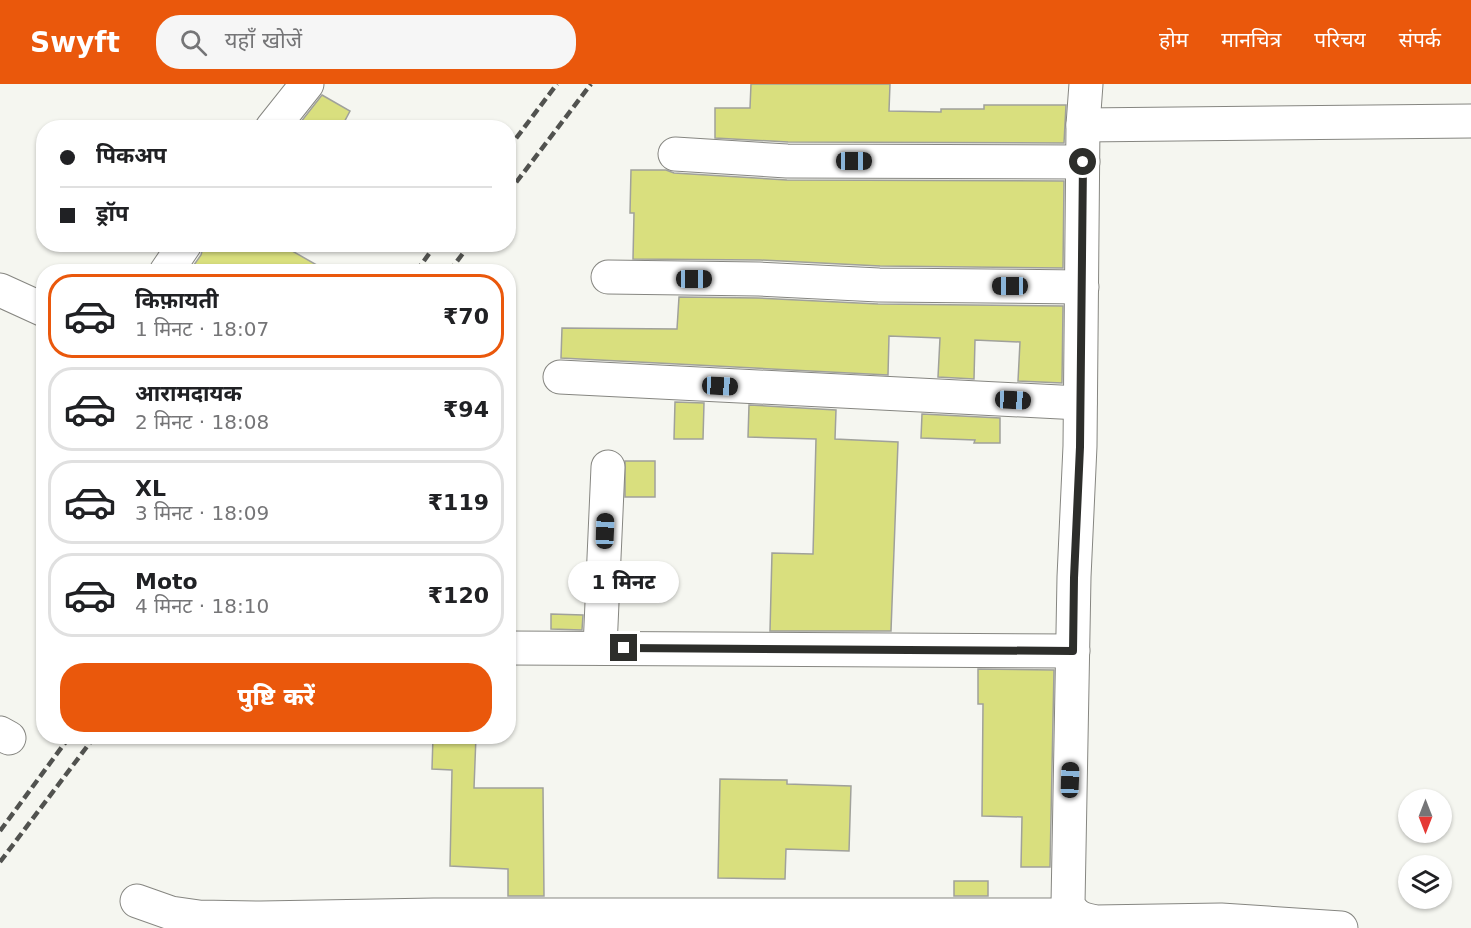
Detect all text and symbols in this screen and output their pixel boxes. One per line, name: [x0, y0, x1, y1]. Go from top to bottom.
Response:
search box: [156, 15, 576, 69]
text: Swyft: [30, 26, 120, 59]
icon: search: [177, 26, 210, 59]
text: यहाँ खोजें: [225, 28, 302, 53]
text: होम: [1159, 28, 1188, 52]
text: मानचित्र: [1221, 28, 1281, 52]
text: परिचय: [1314, 28, 1366, 52]
text: संपर्क: [1399, 28, 1441, 52]
text: पिकअप: [96, 143, 167, 168]
route start: [1069, 148, 1096, 175]
car: [836, 152, 872, 170]
text: ड्रॉप: [96, 201, 129, 226]
car: [676, 270, 712, 288]
car: [992, 277, 1028, 295]
text: किफ़ायती: [135, 288, 219, 313]
icon: car: [63, 289, 117, 343]
text: ₹70: [443, 304, 489, 329]
text: 1 मिनट · 18:07: [135, 317, 269, 341]
car: [702, 376, 738, 396]
text: आरामदायक: [135, 381, 242, 406]
icon: car: [63, 382, 117, 436]
car: [995, 390, 1031, 410]
text: ₹94: [443, 397, 489, 422]
text: 2 मिनट · 18:08: [135, 410, 269, 434]
icon: car: [63, 475, 117, 529]
text: XL: [135, 476, 166, 501]
text: ₹119: [428, 490, 489, 515]
text: 3 मिनट · 18:09: [135, 501, 269, 525]
car: [595, 513, 615, 549]
callout: 1 मिनट: [568, 561, 680, 603]
icon: car: [63, 568, 117, 622]
text: Moto: [135, 569, 198, 594]
text: 1 मिनट: [592, 570, 655, 594]
text: ₹120: [428, 583, 489, 608]
text: 4 मिनट · 18:10: [135, 594, 269, 618]
route end: [610, 634, 637, 661]
button: पुष्टि करें: [60, 663, 492, 732]
car: [1060, 762, 1080, 798]
north arrow: [1398, 789, 1452, 843]
map controls: [1398, 789, 1452, 909]
button: layers: [1398, 855, 1452, 909]

